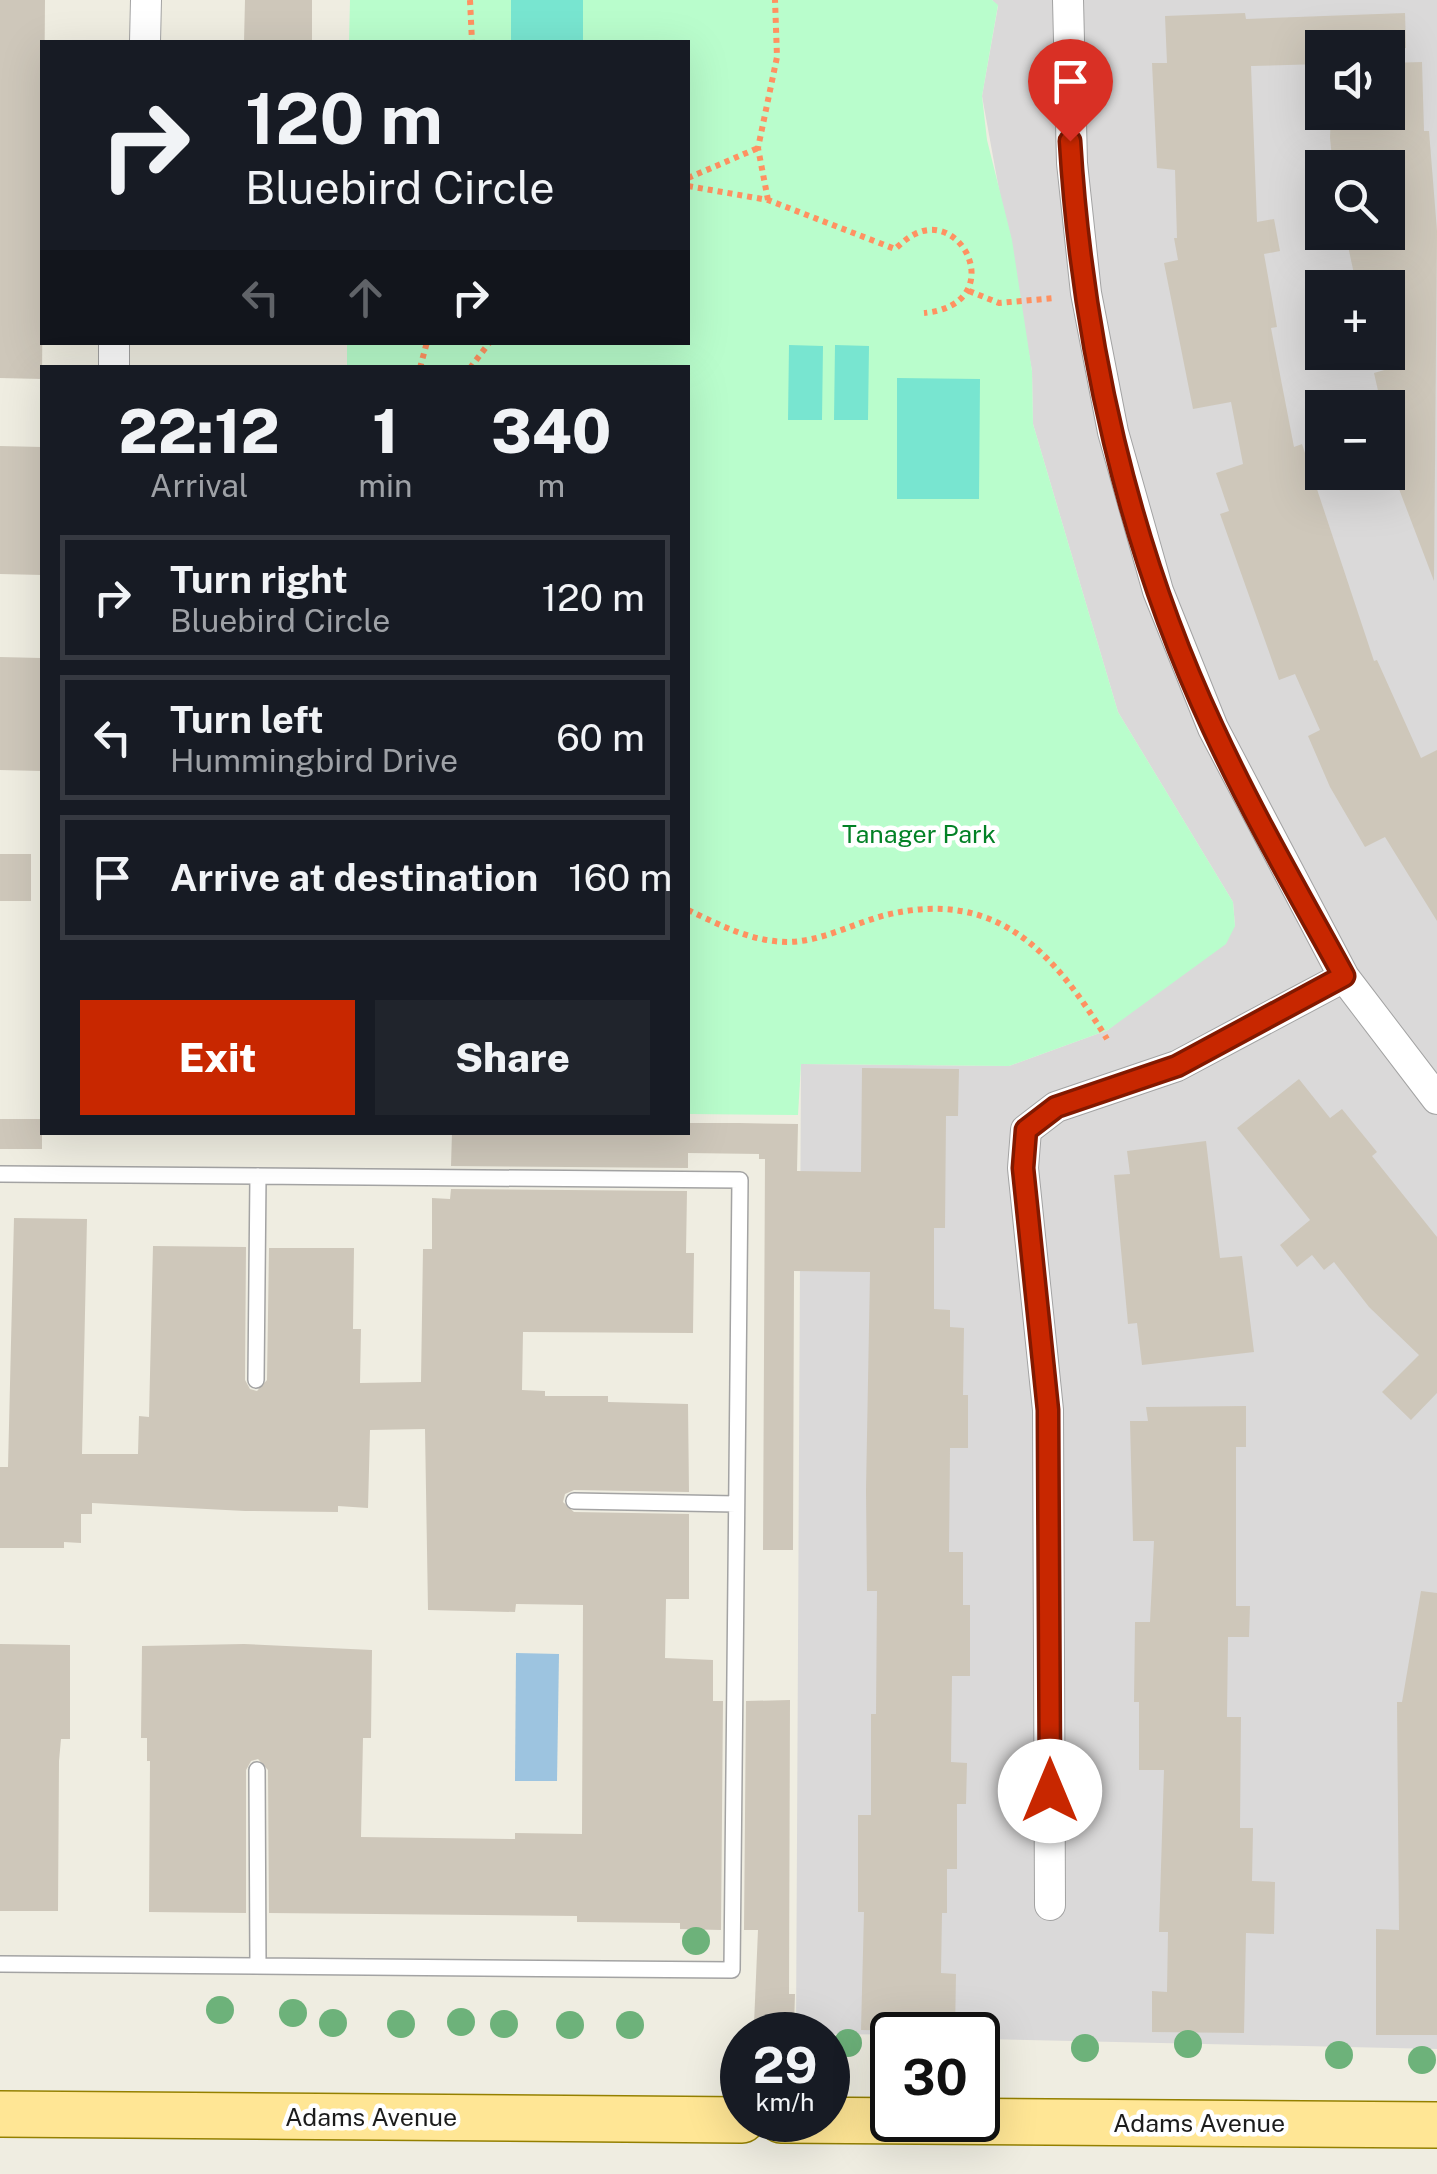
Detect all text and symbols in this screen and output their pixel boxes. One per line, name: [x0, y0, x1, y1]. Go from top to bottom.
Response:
map controls: [1305, 30, 1405, 490]
button: sound: [1305, 30, 1405, 130]
pin: [1028, 39, 1113, 142]
icon: arrive: [1043, 54, 1098, 109]
text: 120 m: [245, 77, 443, 160]
icon: right: [80, 80, 210, 210]
button: search: [1305, 150, 1405, 250]
text: Bluebird Circle: [245, 161, 555, 214]
icon: left: [233, 270, 288, 325]
icon: ahead: [338, 270, 393, 325]
icon: right: [443, 270, 498, 325]
button: +: [1305, 270, 1405, 370]
button: −: [1305, 390, 1405, 490]
text: 22:12: [119, 396, 280, 467]
text: 1: [372, 396, 399, 467]
text: 340: [491, 396, 611, 467]
text: Arrival: [150, 467, 249, 504]
text: min: [358, 467, 413, 504]
text: m: [537, 467, 565, 504]
text: Turn right: [170, 557, 348, 602]
icon: right: [85, 570, 140, 625]
text: 120 m: [542, 575, 645, 620]
text: Bluebird Circle: [170, 602, 390, 639]
text: Turn left: [170, 697, 324, 742]
icon: left: [85, 710, 140, 765]
text: 60 m: [556, 715, 645, 760]
text: Hummingbird Drive: [170, 742, 458, 779]
park label: Tanager Park: [842, 819, 996, 849]
icon: arrive: [85, 850, 140, 905]
text: Arrive at destination: [170, 855, 538, 900]
text: 160 m: [568, 855, 672, 900]
button: Exit: [80, 1000, 355, 1115]
button: Share: [375, 1000, 650, 1115]
position arrow: [998, 1739, 1102, 1843]
speed limit sign: 30: [870, 2012, 1000, 2142]
text: 29: [753, 2035, 817, 2094]
text: km/h: [756, 2087, 814, 2117]
street label: Adams Avenue: [285, 2102, 457, 2132]
street label: Adams Avenue: [1113, 2108, 1285, 2138]

